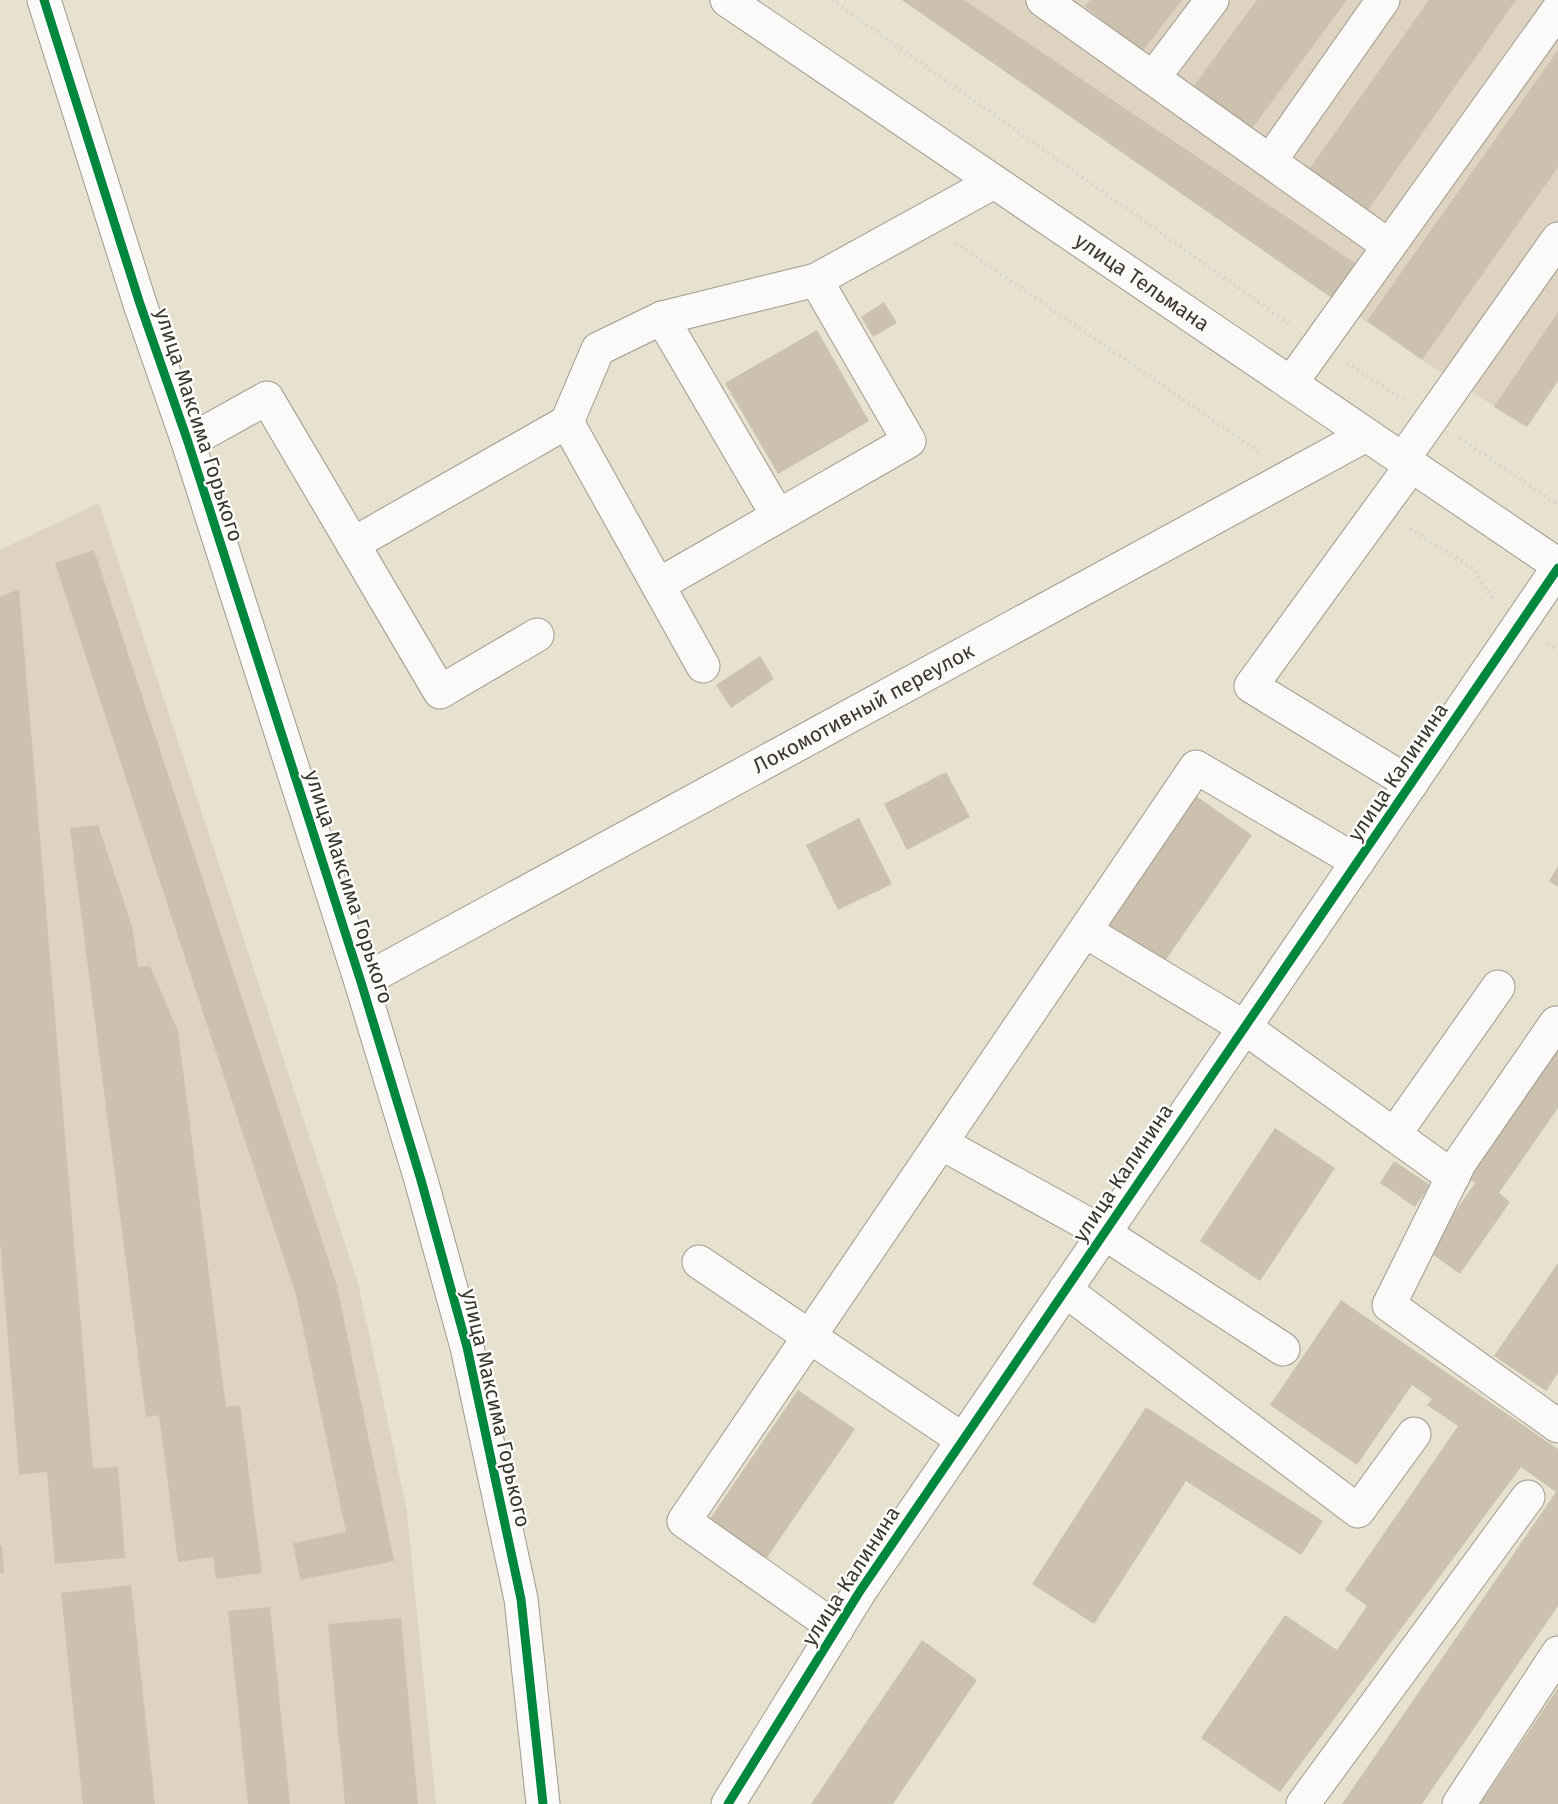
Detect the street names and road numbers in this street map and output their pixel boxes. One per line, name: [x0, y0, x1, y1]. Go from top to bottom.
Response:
street label: улица Тельмана: [1070, 227, 1215, 337]
street label: улица Максима Горького: [149, 305, 249, 545]
street label: Локомотивный переулок: [748, 638, 979, 779]
street label: улица Калинина: [1342, 698, 1454, 846]
street label: улица Максима Горького: [299, 767, 399, 1007]
street label: улица Калинина: [1067, 1099, 1179, 1247]
street label: улица Максима Горького: [456, 1286, 536, 1530]
street label: улица Калинина: [796, 1501, 906, 1651]

